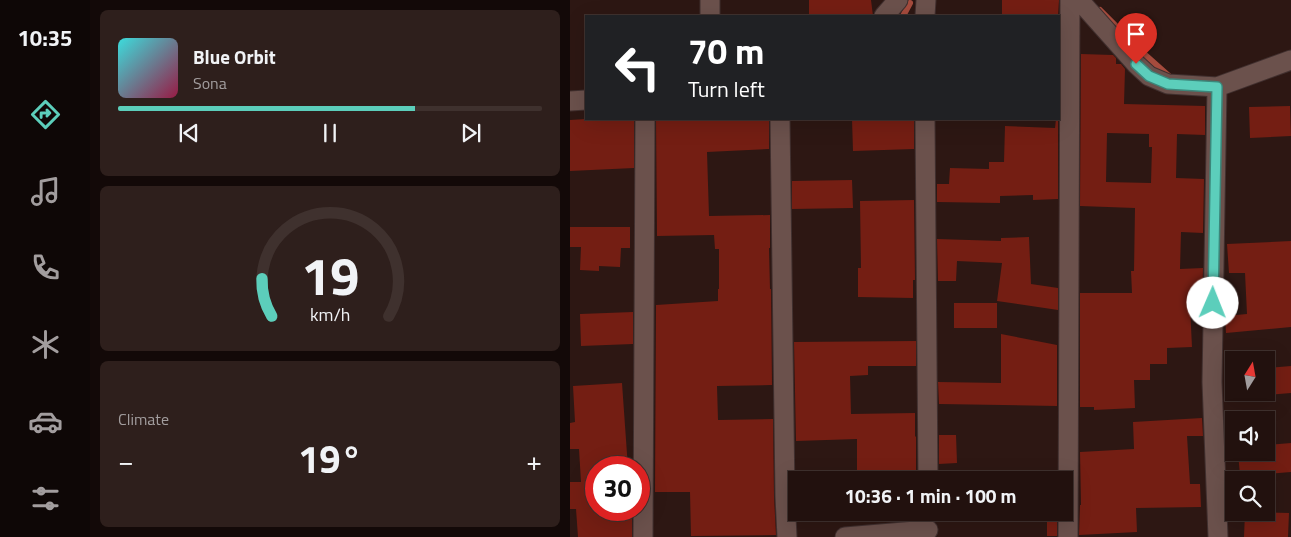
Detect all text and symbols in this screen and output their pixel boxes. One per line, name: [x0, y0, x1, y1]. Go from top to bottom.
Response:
pin: [1115, 13, 1157, 64]
icon: arrive: [1122, 20, 1150, 48]
text: 10:35: [18, 21, 72, 55]
text: 70 m: [688, 24, 764, 78]
icon: left: [605, 35, 670, 100]
text: Blue Orbit: [193, 42, 276, 71]
text: Sona: [193, 71, 227, 95]
text: Turn left: [688, 72, 765, 106]
icon: directions: [28, 97, 63, 132]
icon: previous: [175, 119, 203, 147]
icon: pause: [316, 119, 344, 147]
icon: next: [457, 119, 485, 147]
icon: music: [28, 174, 63, 209]
text: 19: [301, 236, 359, 315]
icon: phone: [28, 250, 63, 285]
position arrow: [1186, 276, 1238, 328]
text: km/h: [310, 301, 350, 328]
icon: climate: [28, 327, 63, 362]
north arrow: [1225, 351, 1275, 401]
map controls: [1225, 351, 1275, 521]
icon: car: [28, 404, 63, 439]
text: Climate: [118, 407, 169, 431]
button: sound: [1225, 411, 1275, 461]
text: 19°: [298, 430, 362, 488]
text: −: [118, 439, 134, 482]
text: +: [526, 439, 542, 482]
speed limit sign: 30: [585, 456, 650, 521]
button: search: [1225, 471, 1275, 521]
icon: filters: [28, 481, 63, 516]
text: 10:36 · 1 min · 100 m: [844, 481, 1017, 510]

